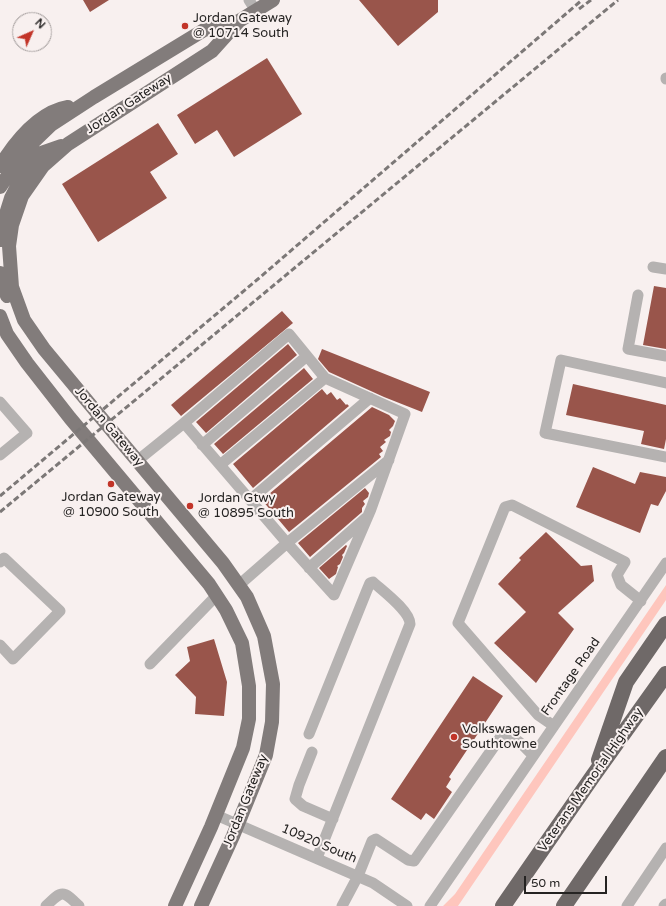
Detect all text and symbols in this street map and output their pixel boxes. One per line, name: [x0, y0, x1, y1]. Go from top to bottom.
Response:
place label: Jordan Gateway @ 10714 South: [193, 11, 292, 42]
north arrow: [12, 12, 52, 52]
text: N: [32, 16, 48, 32]
marker: Jordan Gateway @ 10714 South: [180, 21, 190, 31]
street label: Jordan Gateway: [83, 70, 175, 138]
street label: Jordan Gateway: [71, 384, 147, 470]
marker: Jordan Gateway @ 10900 South: [106, 479, 116, 489]
place label: Jordan Gateway @ 10900 South: [61, 490, 161, 521]
place label: Jordan Gtwy @ 10895 South: [198, 491, 294, 522]
marker: Jordan Gtwy @ 10895 South: [185, 501, 195, 511]
street label: Frontage Road: [538, 635, 604, 719]
street label: Veterans Memorial Highway: [535, 705, 647, 855]
place label: Volkswagen Southtowne: [462, 722, 537, 753]
marker: Volkswagen Southtowne: [449, 732, 459, 742]
street label: Jordan Gateway: [220, 752, 272, 850]
street label: 10920 South: [279, 821, 359, 867]
scale bar: [526, 868, 609, 894]
text: 50 m: [531, 876, 560, 890]

